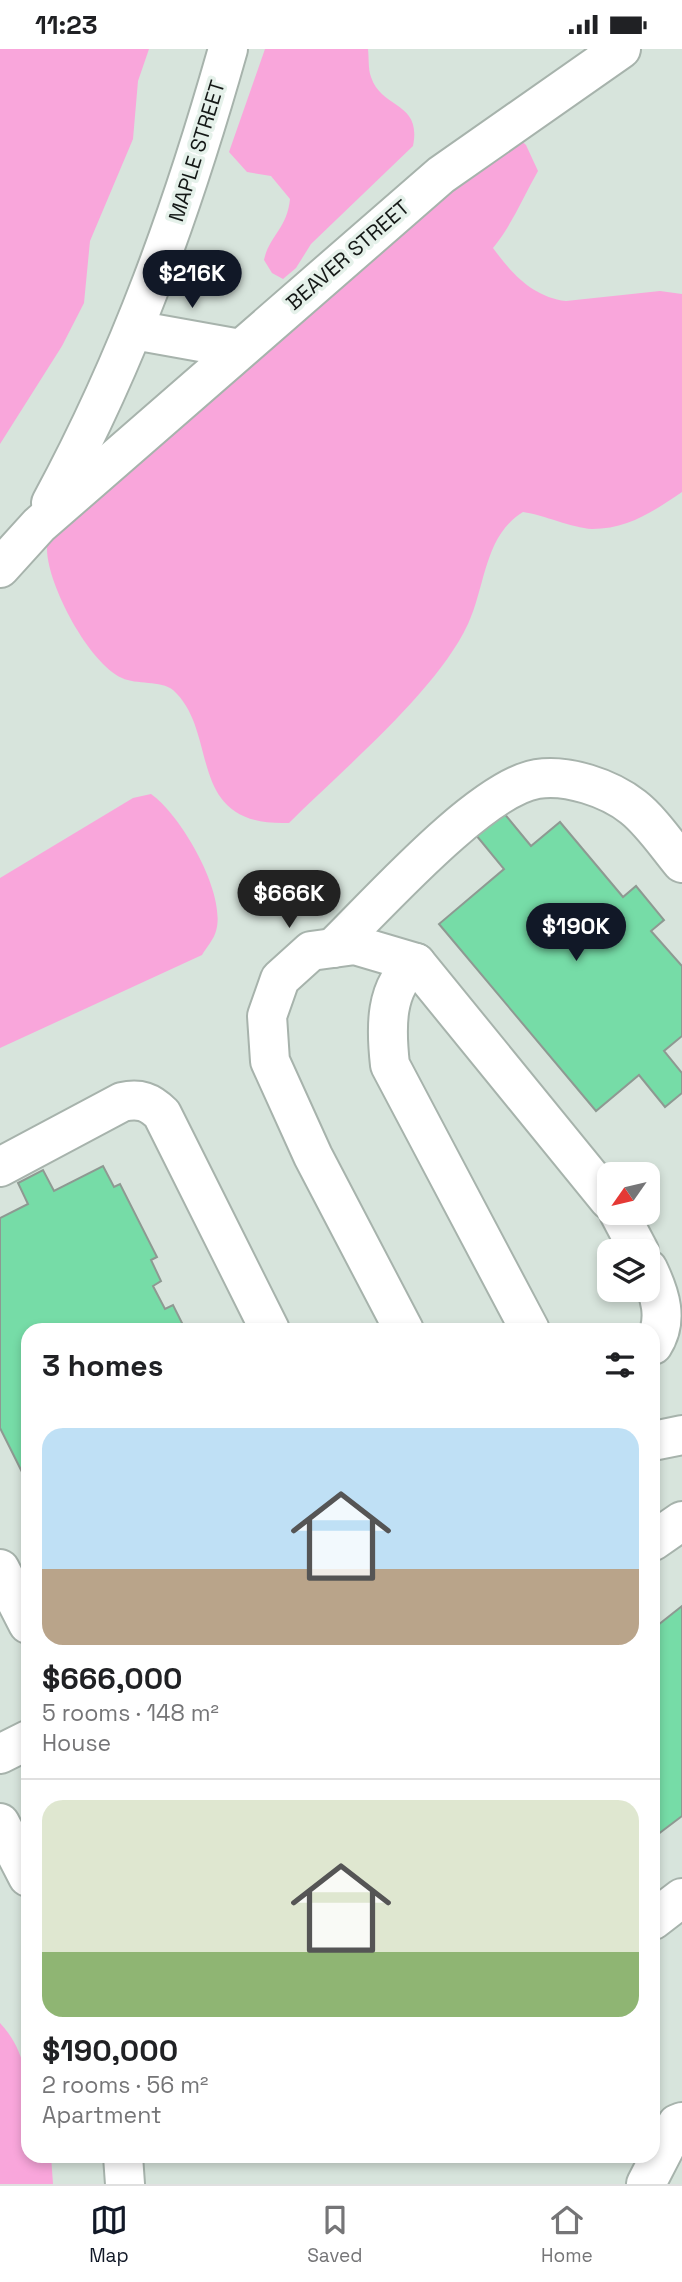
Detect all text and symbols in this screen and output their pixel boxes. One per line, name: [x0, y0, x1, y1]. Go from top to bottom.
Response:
text: 11:23: [35, 8, 98, 42]
street label: MAPLE STREET: [162, 77, 231, 225]
street label: BEAVER STREET: [280, 194, 415, 316]
pin: $216K: [143, 251, 241, 310]
text: $216K: [159, 258, 225, 288]
pin: $666K: [240, 871, 338, 930]
text: $666K: [254, 878, 324, 908]
pin: $190K: [527, 904, 625, 963]
text: $190K: [542, 911, 610, 941]
north arrow: [597, 1162, 660, 1225]
map controls: [597, 1162, 660, 1302]
button: layers: [597, 1239, 660, 1302]
text: 3 homes: [42, 1346, 163, 1385]
icon: filters: [601, 1346, 639, 1384]
icon: home: [278, 1473, 404, 1599]
text: $666,000: [42, 1659, 183, 1698]
text: 5 rooms · 148 m²: [42, 1698, 219, 1728]
text: House: [42, 1728, 111, 1758]
icon: home: [278, 1845, 404, 1971]
text: $190,000: [42, 2031, 178, 2070]
text: 2 rooms · 56 m²: [42, 2070, 208, 2100]
text: Apartment: [42, 2100, 162, 2130]
tab: Map: [89, 2201, 129, 2268]
tab: Saved: [307, 2201, 363, 2268]
tab: Home: [541, 2201, 593, 2268]

